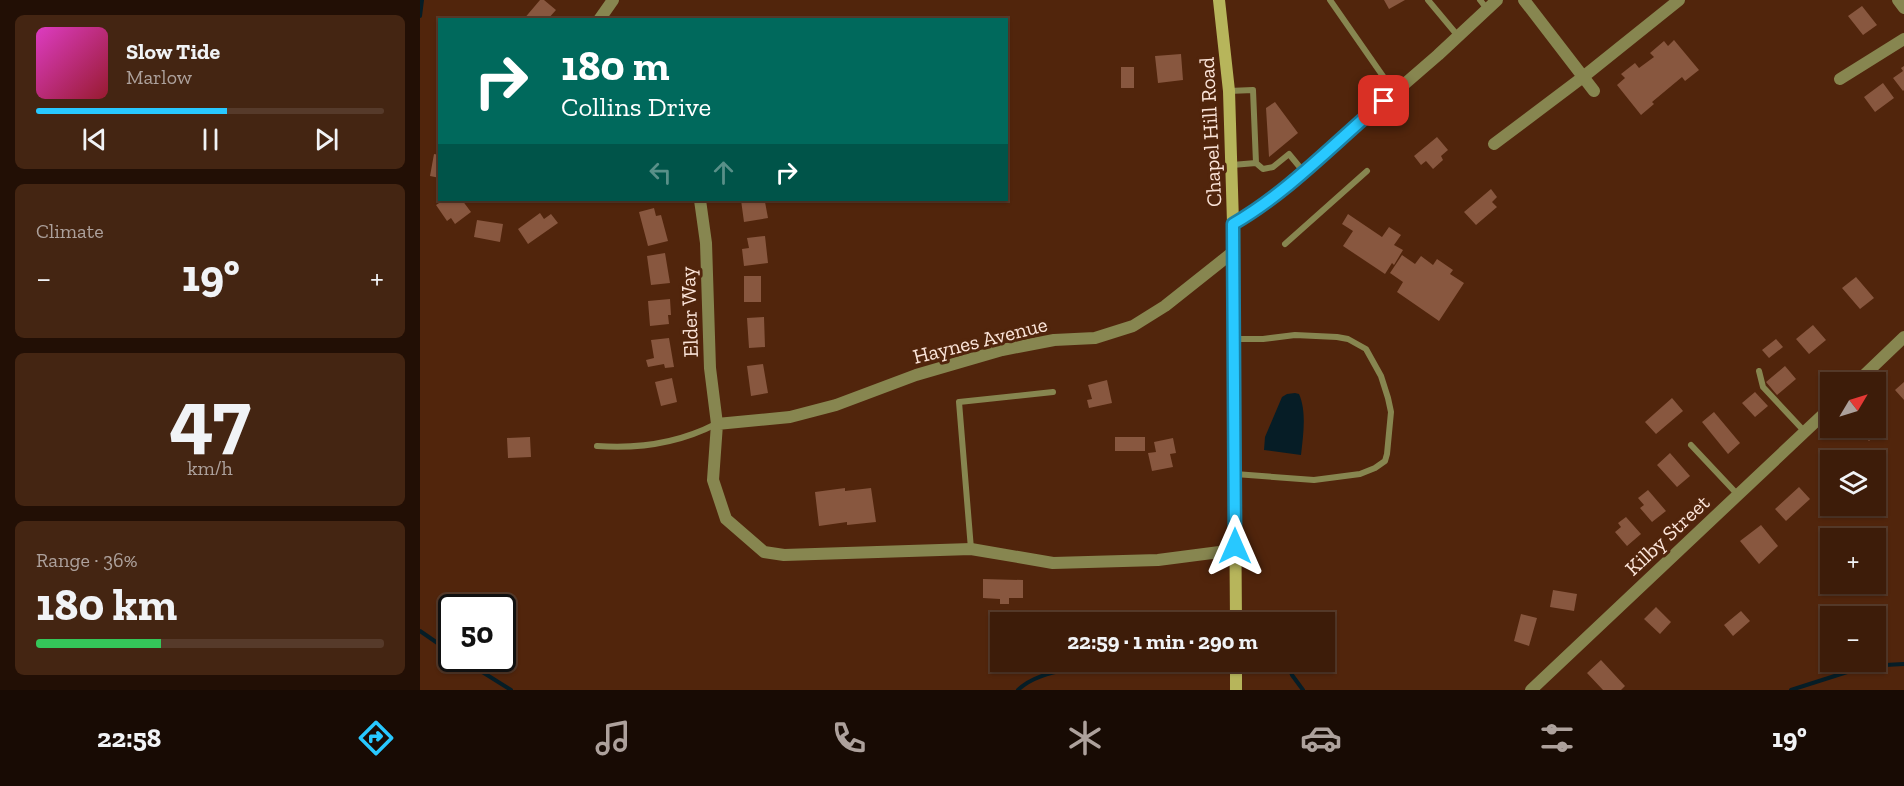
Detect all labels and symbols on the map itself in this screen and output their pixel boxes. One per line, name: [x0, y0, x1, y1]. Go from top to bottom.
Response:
street label: Chapel Hill Road: [1194, 56, 1226, 208]
pin: [1358, 75, 1409, 126]
street label: Elder Way: [675, 266, 703, 358]
street label: Haynes Avenue: [910, 311, 1050, 369]
north arrow: [1820, 372, 1886, 438]
street label: Kilby Street: [1620, 490, 1714, 580]
position arrow: [1203, 514, 1267, 578]
speed limit sign: 50: [438, 594, 516, 672]

